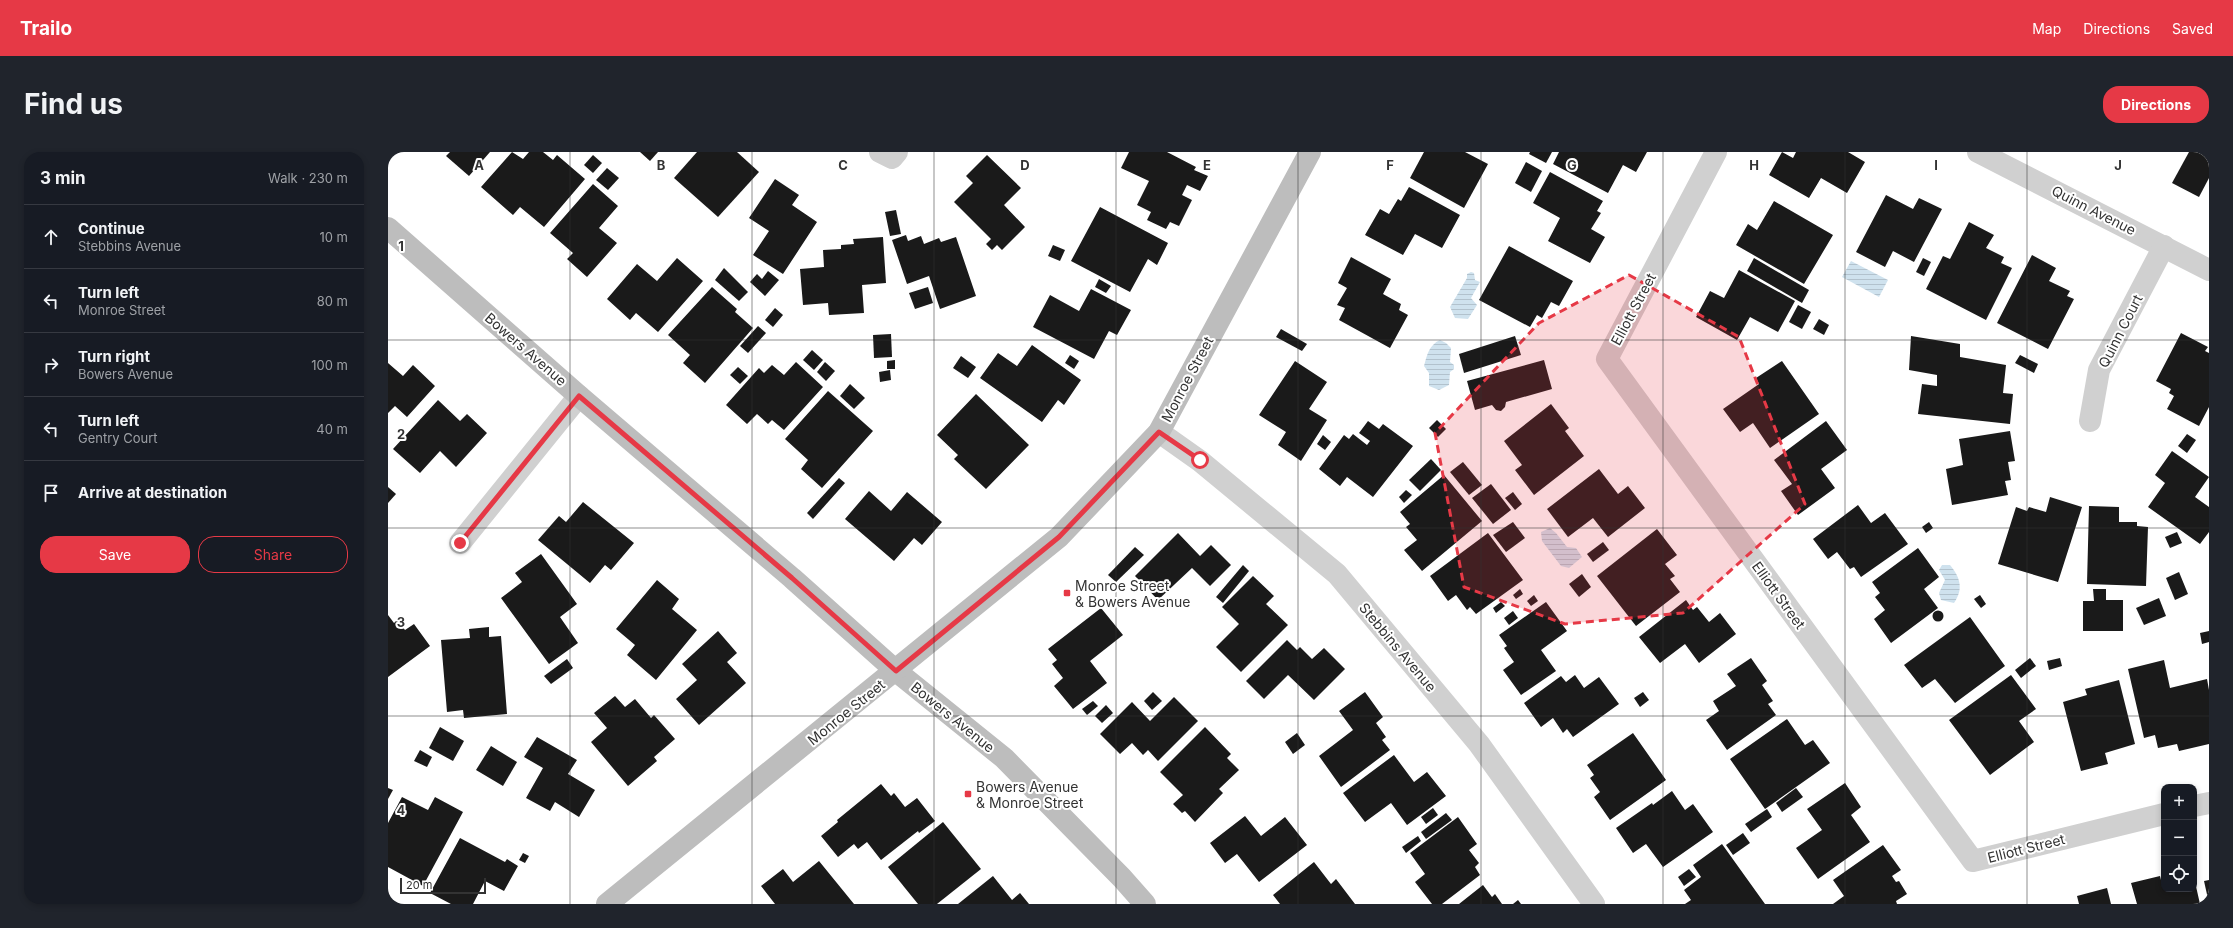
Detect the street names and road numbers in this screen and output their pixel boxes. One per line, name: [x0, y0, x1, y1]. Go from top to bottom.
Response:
street label: Quinn Avenue: [2049, 182, 2139, 238]
street label: Elliott Street: [1607, 270, 1659, 348]
street label: Quinn Court: [2094, 291, 2146, 370]
street label: Bowers Avenue: [482, 309, 570, 389]
street label: Monroe Street: [1157, 333, 1217, 425]
street label: Elliott Street: [1749, 558, 1809, 632]
street label: Stebbins Avenue: [1356, 599, 1440, 695]
street label: Monroe Street: [804, 675, 888, 748]
street label: Bowers Avenue: [908, 678, 998, 756]
street label: Elliott Street: [1985, 830, 2067, 866]

